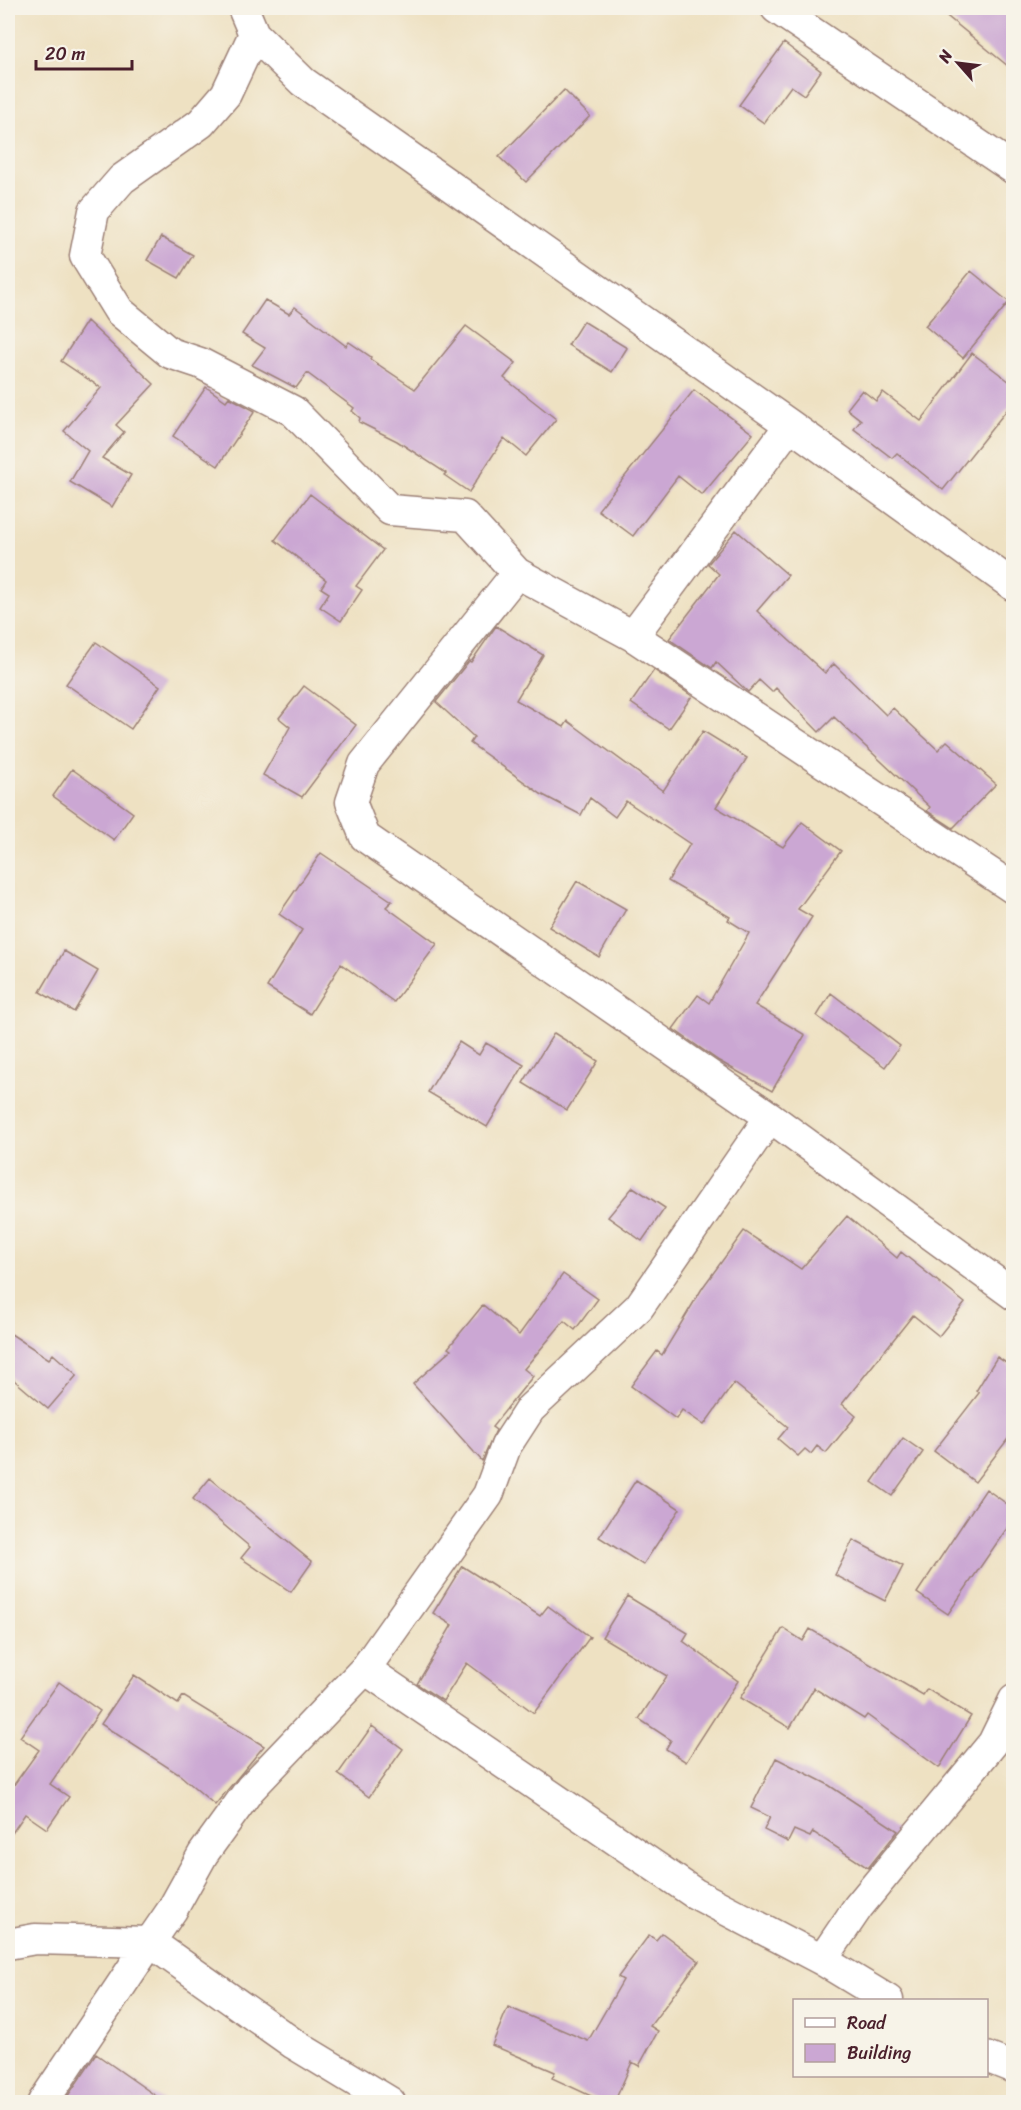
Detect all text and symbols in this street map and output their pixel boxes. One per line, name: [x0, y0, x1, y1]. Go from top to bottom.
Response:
scale bar: [36, 33, 132, 71]
north arrow: [928, 33, 988, 93]
text: 20 m: [45, 38, 85, 70]
text: N: [929, 44, 961, 69]
legend: [793, 1999, 988, 2077]
text: Road: [847, 2007, 887, 2039]
text: Building: [847, 2037, 911, 2069]

